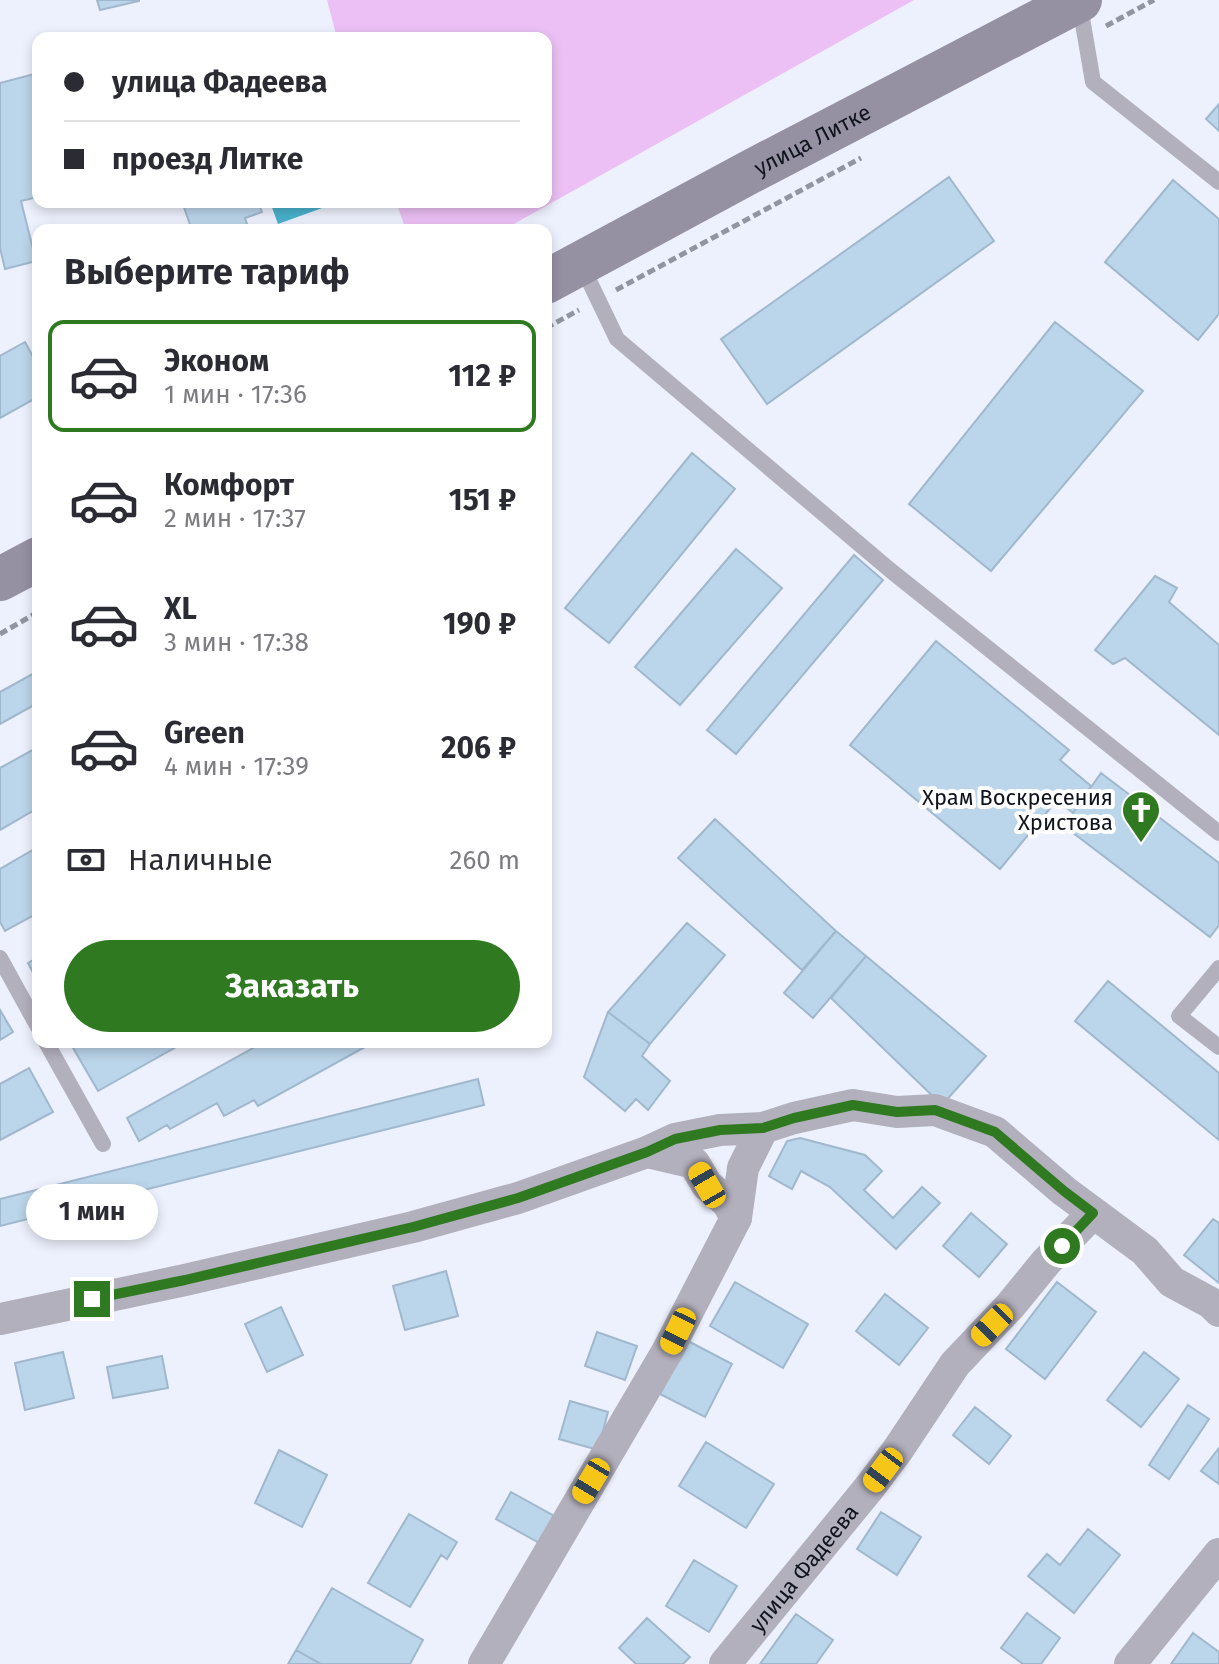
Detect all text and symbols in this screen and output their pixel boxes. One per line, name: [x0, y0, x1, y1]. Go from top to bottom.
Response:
text: улица Фадеева: [112, 64, 327, 100]
street label: улица Литке: [749, 98, 876, 182]
text: проезд Литке: [112, 141, 303, 177]
text: Выберите тариф: [64, 250, 350, 294]
icon: car: [68, 340, 140, 412]
text: Эконом: [164, 343, 269, 379]
text: 112 ₽: [448, 358, 516, 394]
text: 1 мин · 17:36: [164, 379, 307, 410]
icon: car: [68, 464, 140, 536]
text: Комфорт: [164, 467, 294, 503]
text: 151 ₽: [449, 482, 516, 518]
text: 2 мин · 17:37: [164, 503, 306, 534]
icon: car: [68, 588, 140, 660]
text: XL: [164, 591, 197, 627]
text: 190 ₽: [443, 606, 516, 642]
text: 3 мин · 17:38: [164, 627, 309, 658]
icon: car: [68, 712, 140, 784]
text: Green: [164, 715, 245, 751]
text: 206 ₽: [441, 730, 516, 766]
text: 4 мин · 17:39: [164, 751, 309, 782]
place label: Храм Воскресения Христова: [922, 784, 1113, 836]
church icon: Храм Воскресения Христова: [1120, 789, 1162, 844]
icon: cash: [64, 838, 108, 882]
text: Наличные: [128, 842, 273, 878]
text: 260 m: [450, 845, 520, 876]
button: Заказать: [64, 940, 520, 1032]
car: [685, 1158, 729, 1212]
callout: 1 мин: [26, 1183, 158, 1239]
text: 1 мин: [59, 1196, 125, 1227]
route start: [1044, 1228, 1080, 1264]
route end: [74, 1281, 110, 1317]
car: [967, 1299, 1017, 1351]
car: [657, 1304, 699, 1358]
car: [859, 1444, 907, 1496]
car: [568, 1454, 614, 1508]
street label: улица Фадеева: [744, 1499, 864, 1638]

